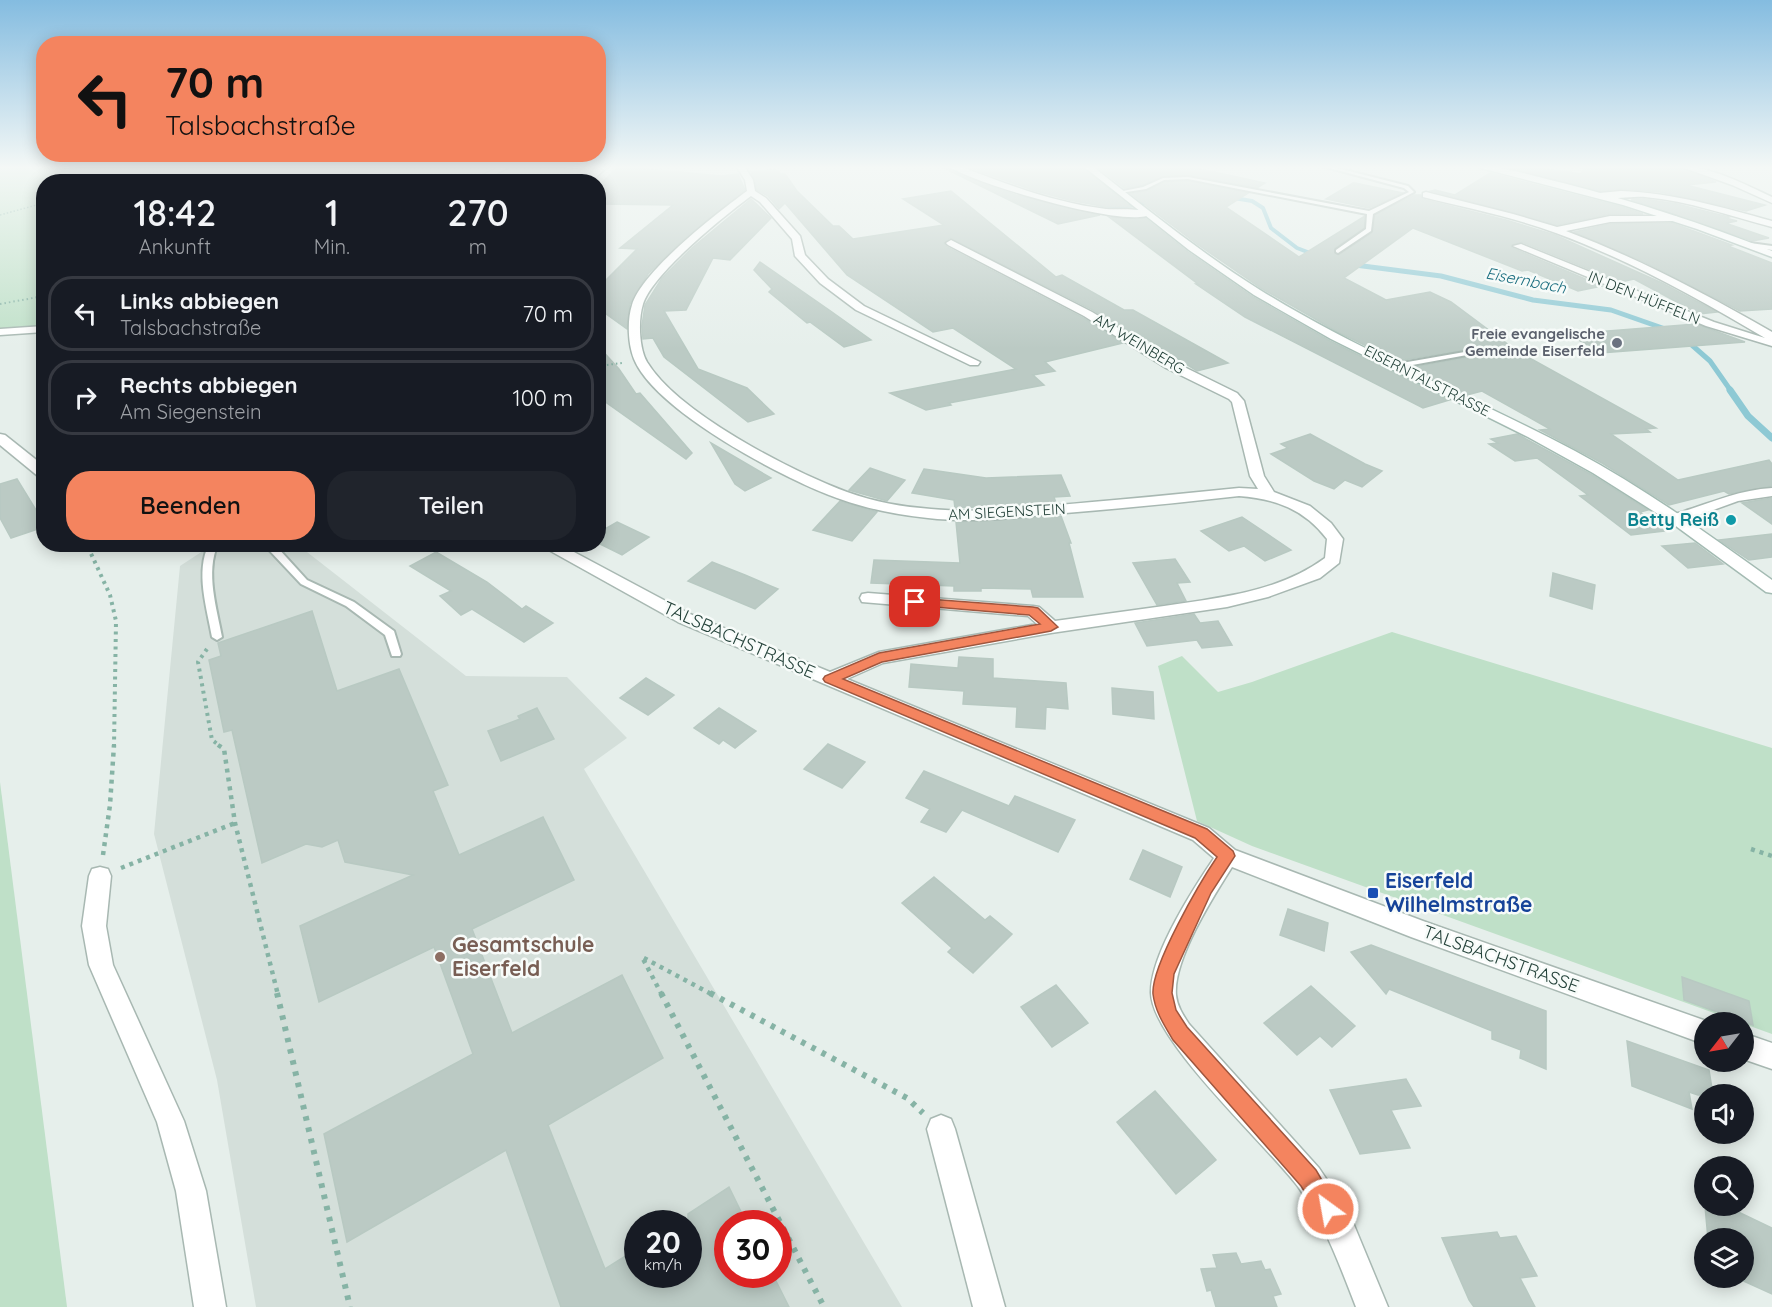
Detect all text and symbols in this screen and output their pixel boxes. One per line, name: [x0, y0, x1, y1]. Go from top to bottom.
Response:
text: 70 m: [165, 56, 264, 109]
icon: left: [66, 60, 144, 138]
text: Talsbachstraße: [165, 108, 356, 142]
text: 18:42: [133, 190, 216, 235]
text: 1: [325, 190, 339, 235]
text: 270: [447, 190, 509, 235]
text: Ankunft: [139, 234, 211, 259]
text: Min.: [314, 234, 350, 259]
text: m: [469, 234, 487, 259]
water label: Eisernbach: [1484, 262, 1569, 298]
street label: IN DEN HÜFFELN: [1585, 266, 1703, 329]
text: Links abbiegen: [120, 287, 279, 315]
icon: left: [69, 297, 102, 330]
text: 70 m: [523, 300, 573, 328]
street label: AM WEINBERG: [1090, 309, 1188, 378]
text: Talsbachstraße: [120, 315, 261, 340]
place label: Freie evangelische Gemeinde Eiserfeld: [1465, 324, 1605, 360]
marker: Freie evangelische Gemeinde Eiserfeld: [1610, 336, 1624, 350]
street label: EISERNTALSTRASSE: [1361, 341, 1493, 421]
text: Rechts abbiegen: [120, 371, 298, 399]
icon: right: [69, 381, 102, 414]
text: 100 m: [513, 384, 573, 412]
text: Am Siegenstein: [120, 399, 262, 424]
button: Beenden: [66, 471, 315, 540]
button: Teilen: [327, 471, 576, 540]
street label: AM SIEGENSTEIN: [948, 499, 1066, 524]
place label: Betty Reiß: [1627, 508, 1719, 531]
marker: Betty Reiß: [1724, 513, 1738, 527]
pin: [889, 576, 940, 627]
icon: arrive: [898, 585, 931, 618]
street label: TALSBACHSTRASSE: [659, 596, 819, 683]
place label: Eiserfeld Wilhelmstraße: [1385, 867, 1532, 917]
marker: Eiserfeld Wilhelmstraße: [1366, 886, 1380, 900]
street label: TALSBACHSTRASSE: [1420, 920, 1582, 997]
place label: Gesamtschule Eiserfeld: [452, 931, 594, 981]
marker: Gesamtschule Eiserfeld: [433, 950, 447, 964]
north arrow: [1694, 1012, 1754, 1072]
map controls: [1694, 1012, 1754, 1288]
button: sound: [1694, 1084, 1754, 1144]
button: search: [1694, 1156, 1754, 1216]
position arrow: [1296, 1177, 1360, 1241]
speed limit sign: 30: [714, 1210, 792, 1288]
text: 20: [645, 1223, 681, 1261]
button: layers: [1694, 1228, 1754, 1288]
text: km/h: [644, 1255, 682, 1274]

